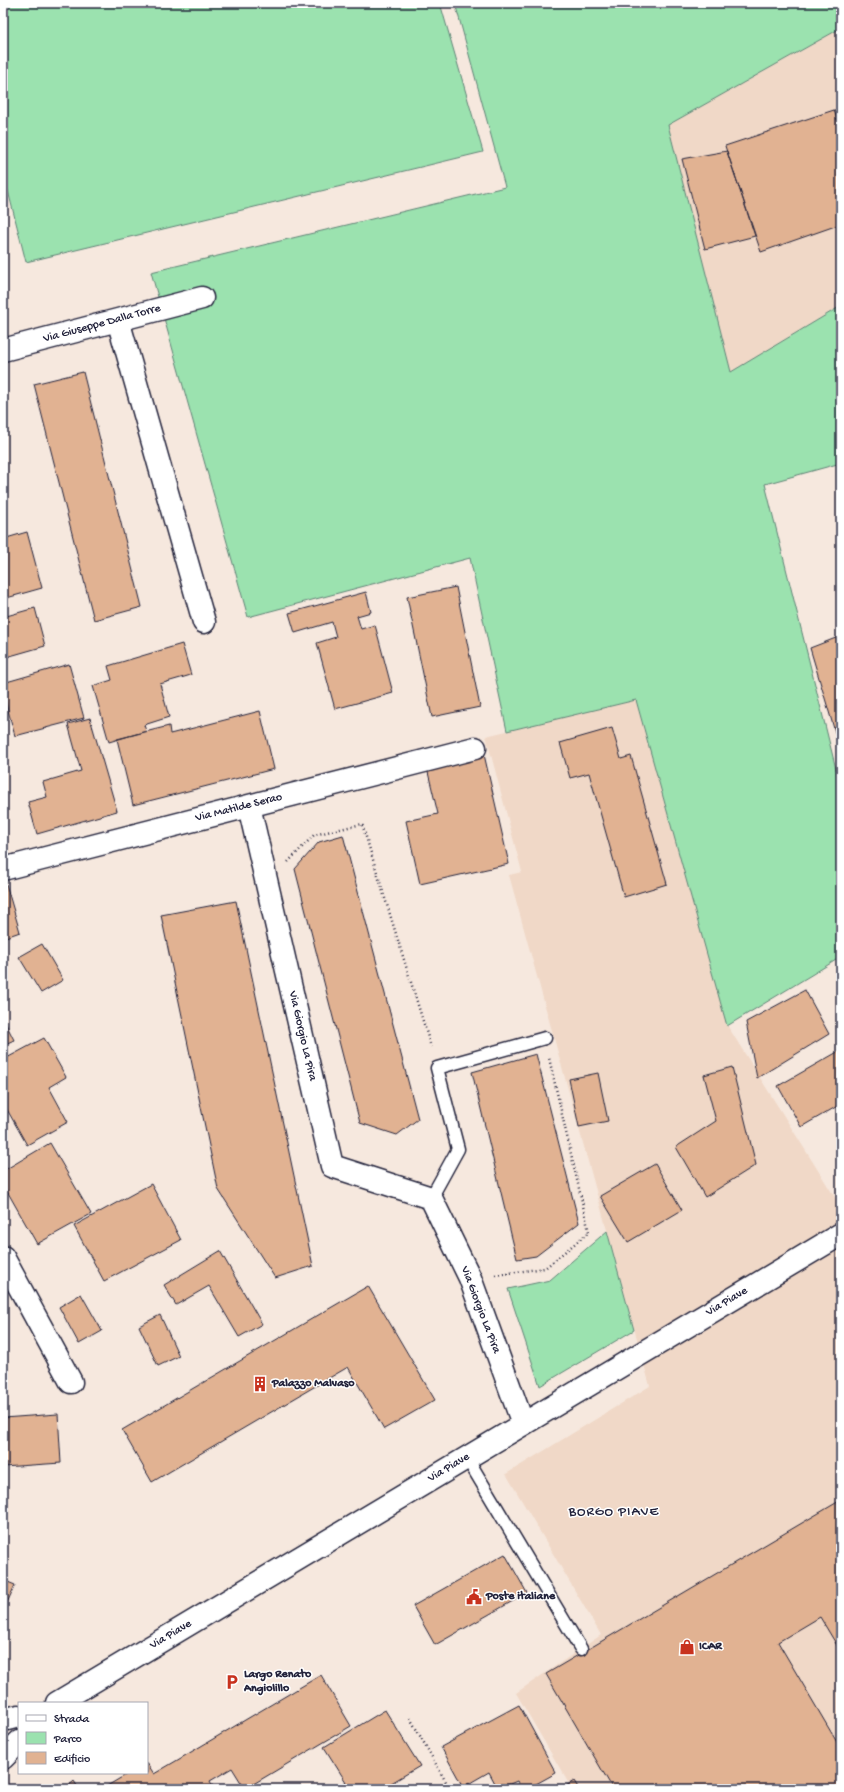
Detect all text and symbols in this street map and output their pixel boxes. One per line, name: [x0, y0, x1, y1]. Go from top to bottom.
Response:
street label: Via Giuseppe Dalla Torre: [41, 301, 163, 347]
street label: Via Matilde Serao: [193, 790, 284, 826]
street label: Via Giorgio La Pira: [285, 989, 319, 1083]
street label: Via Giorgio La Pira: [457, 1264, 503, 1356]
street label: Via Piave: [703, 1284, 751, 1320]
building icon: Palazzo Malvaso: [251, 1375, 269, 1393]
place label: Palazzo Malvaso: [271, 1377, 355, 1391]
street label: Via Piave: [425, 1450, 473, 1486]
district label: BORGO PIAVE: [568, 1504, 659, 1521]
public building icon: Poste italiane: [465, 1588, 483, 1606]
place label: Poste italiane: [485, 1590, 556, 1604]
street label: Via Piave: [147, 1617, 195, 1653]
shop icon: ICAR: [678, 1638, 696, 1656]
place label: ICAR: [699, 1640, 722, 1654]
place label: Largo Renato Angiolillo: [243, 1668, 312, 1696]
parking icon: Largo Renato Angiolillo: [223, 1673, 241, 1691]
legend: [18, 1702, 148, 1774]
text: Strada: [54, 1713, 89, 1727]
text: Parco: [53, 1733, 82, 1747]
text: Edificio: [54, 1753, 90, 1767]

